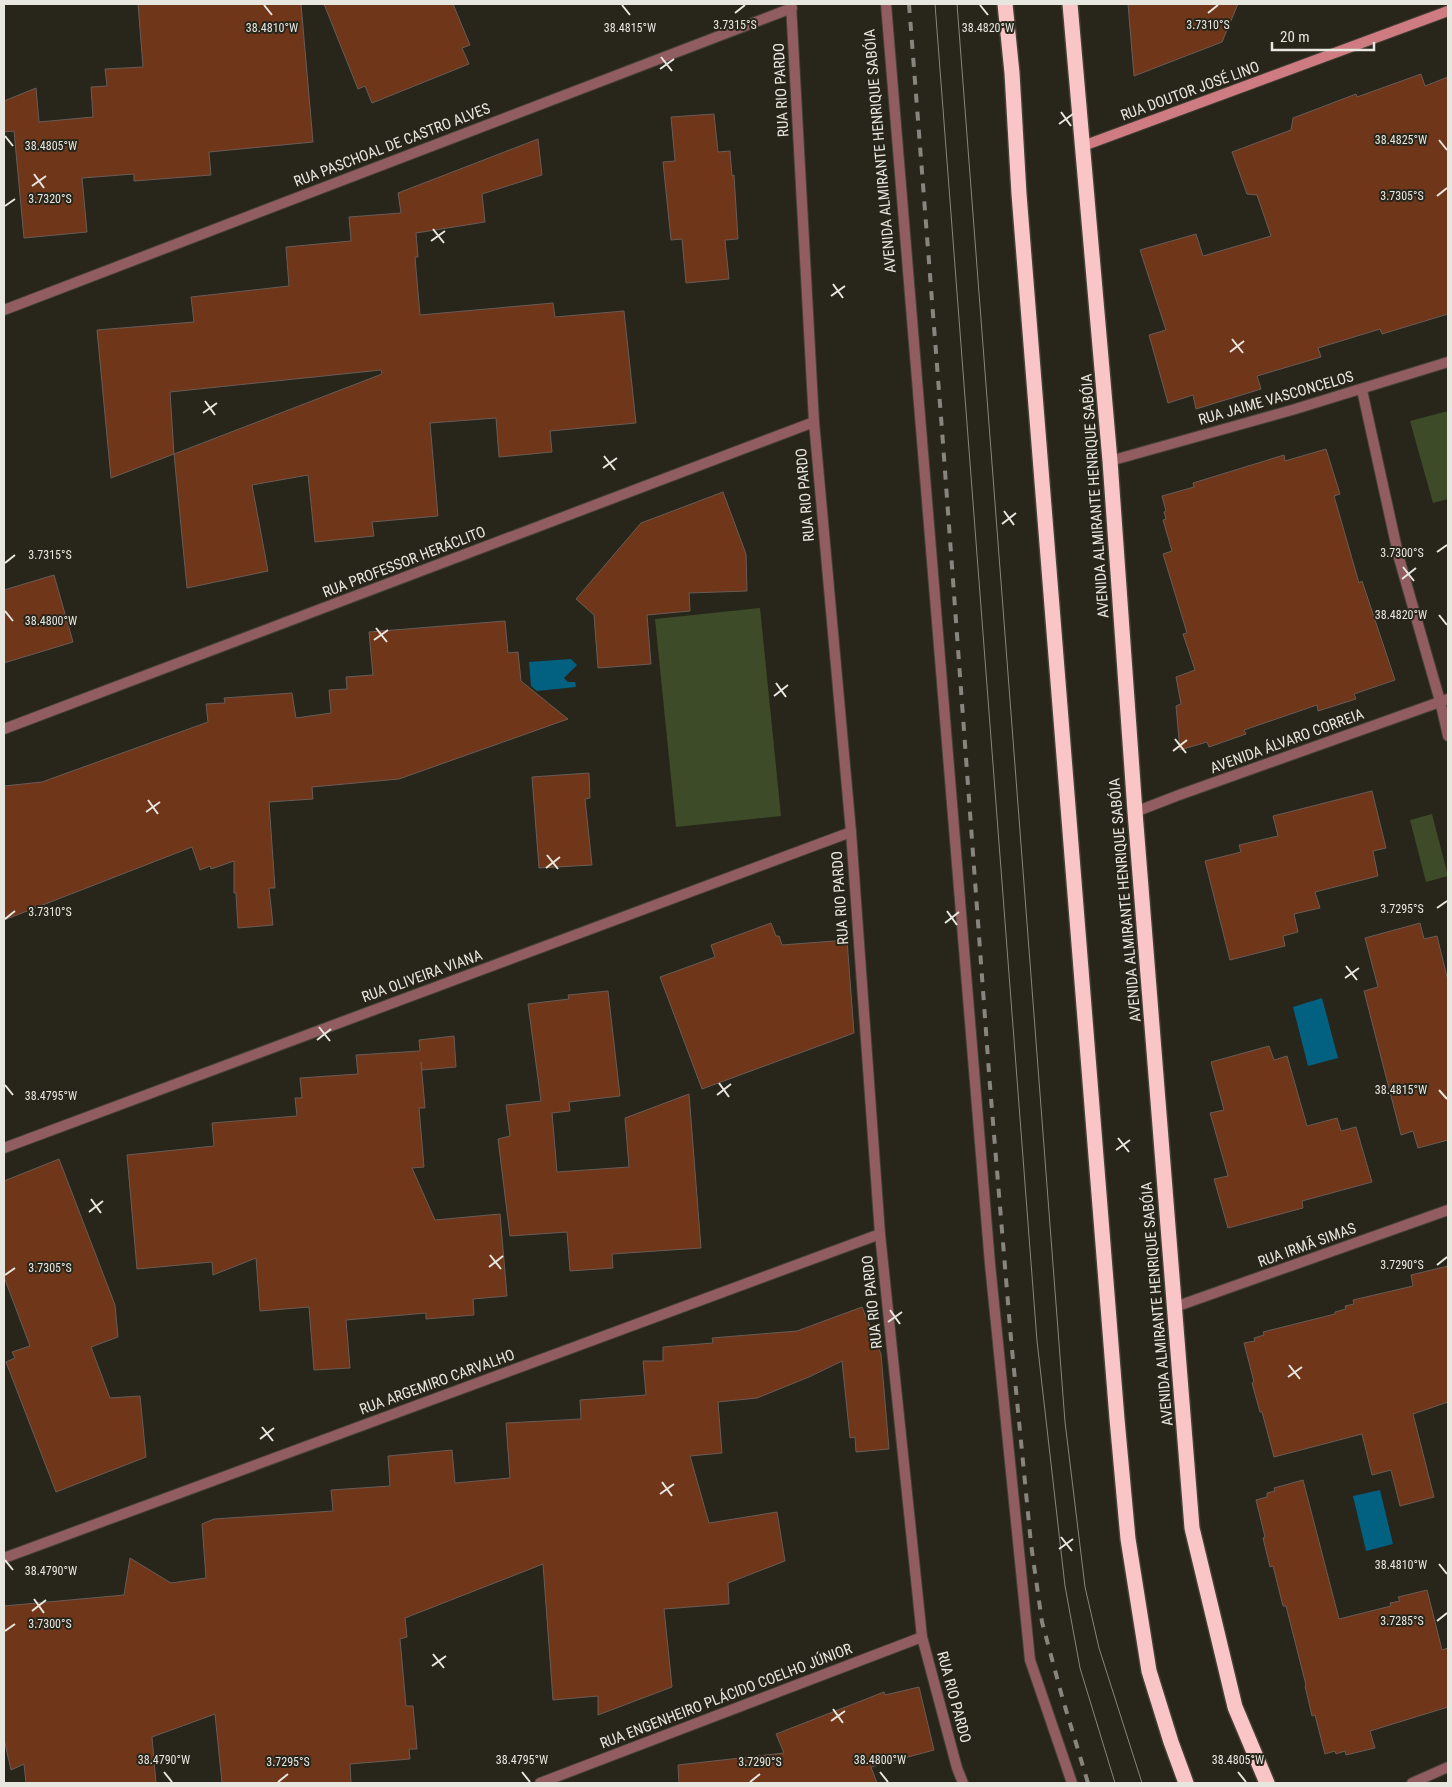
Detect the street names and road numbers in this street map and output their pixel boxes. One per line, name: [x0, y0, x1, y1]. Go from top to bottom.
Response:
street label: AVENIDA ALMIRANTE HENRIQUE SABÓIA: [860, 28, 900, 274]
street label: RUA RIO PARDO: [770, 43, 792, 137]
street label: RUA DOUTOR JOSÉ LINO: [1118, 57, 1262, 125]
street label: RUA PASCHOAL DE CASTRO ALVES: [291, 99, 493, 191]
street label: RUA JAIME VASCONCELOS: [1196, 367, 1356, 429]
street label: AVENIDA ALMIRANTE HENRIQUE SABÓIA: [1077, 373, 1113, 619]
street label: RUA RIO PARDO: [792, 447, 818, 543]
street label: RUA PROFESSOR HERÁCLITO: [320, 523, 488, 601]
street label: AVENIDA ÁLVARO CORREIA: [1208, 705, 1367, 777]
street label: AVENIDA ALMIRANTE HENRIQUE SABÓIA: [1105, 777, 1145, 1023]
street label: RUA RIO PARDO: [828, 850, 852, 946]
street label: RUA OLIVEIRA VIANA: [359, 946, 485, 1006]
street label: AVENIDA ALMIRANTE HENRIQUE SABÓIA: [1137, 1181, 1177, 1427]
street label: RUA IRMÃ SIMAS: [1256, 1219, 1359, 1271]
street label: RUA RIO PARDO: [858, 1254, 886, 1350]
street label: RUA ARGEMIRO CARVALHO: [357, 1346, 517, 1418]
street label: RUA ENGENHEIRO PLÁCIDO COELHO JÚNIOR: [597, 1639, 855, 1753]
street label: RUA RIO PARDO: [933, 1649, 975, 1745]

